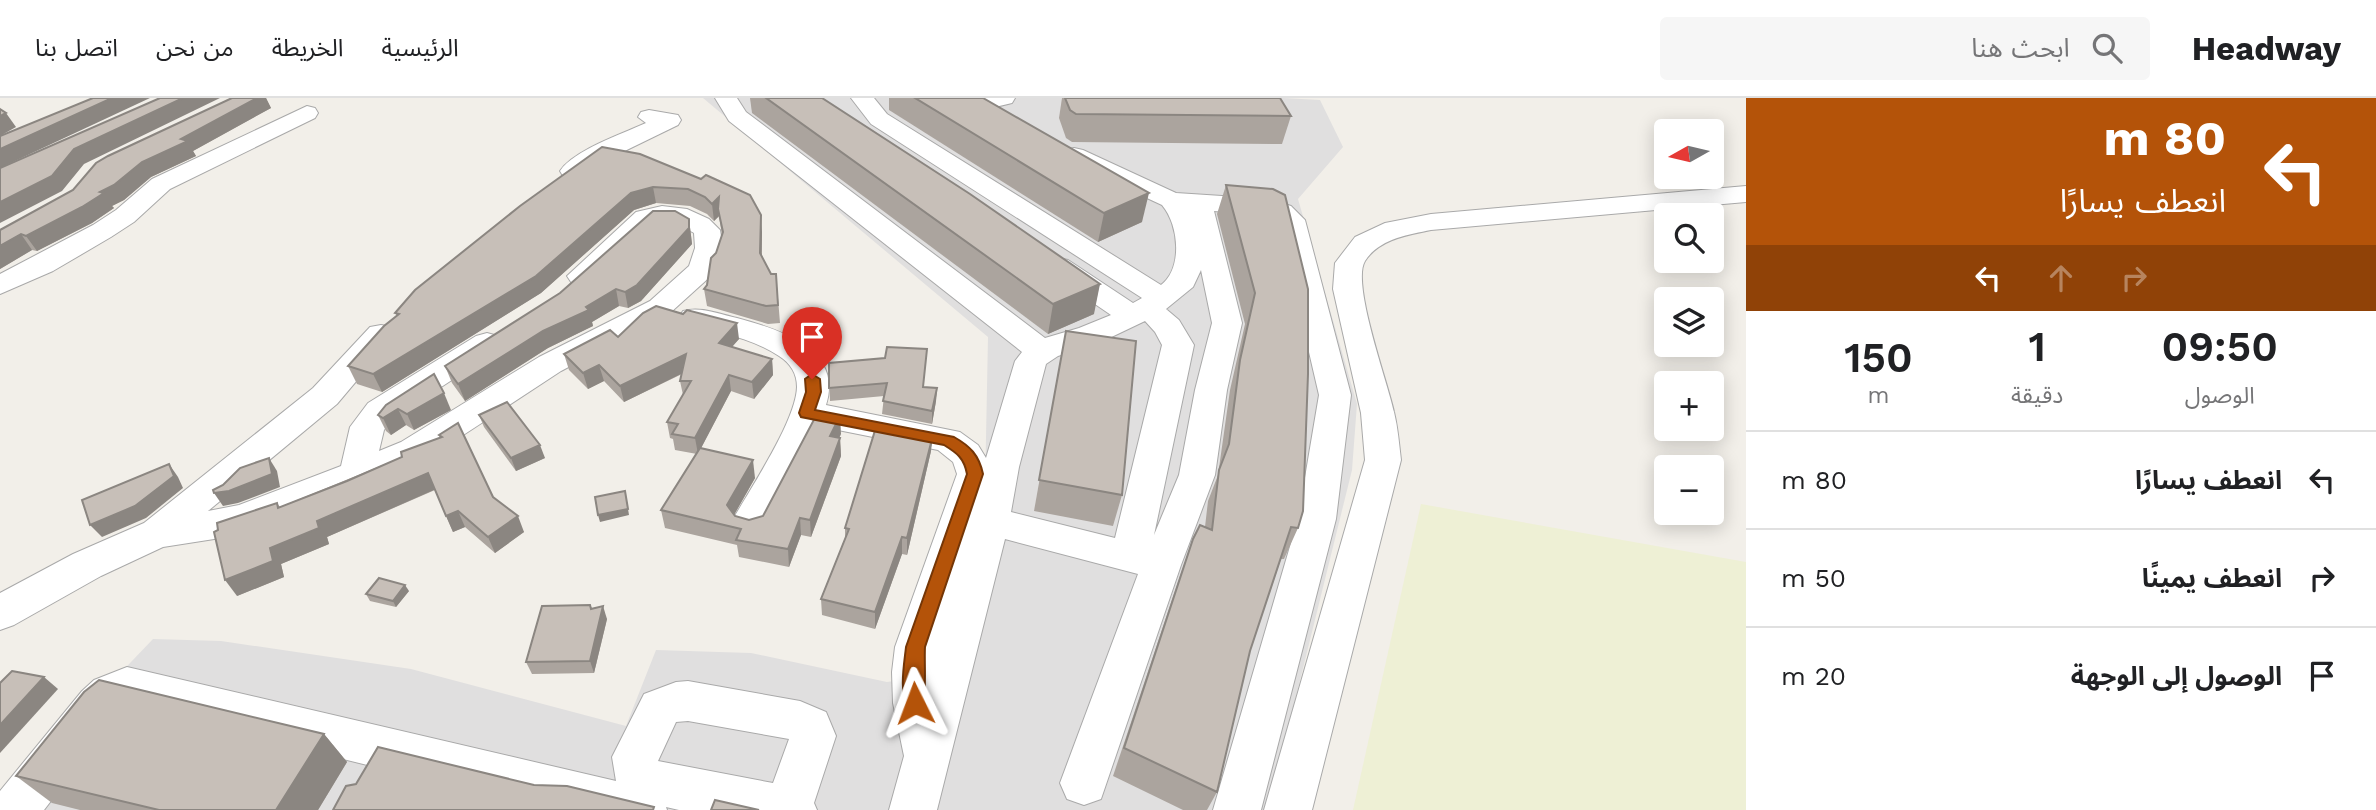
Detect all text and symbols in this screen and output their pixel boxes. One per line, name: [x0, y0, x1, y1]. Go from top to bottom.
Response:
search box: [1660, 17, 2150, 80]
icon: search: [2088, 29, 2126, 67]
text: Headway: [2192, 29, 2341, 68]
text: ابحث هنا: [1971, 33, 2070, 63]
text: اتصل بنا: [35, 34, 118, 62]
text: من نحن: [156, 34, 234, 62]
text: الخريطة: [272, 34, 344, 62]
text: الرئيسية: [382, 34, 459, 62]
text: 80 m: [2104, 109, 2226, 167]
north arrow: [1654, 119, 1724, 189]
map controls: [1654, 119, 1724, 525]
icon: left: [2250, 126, 2341, 217]
text: انعطف يسارًا: [2060, 182, 2226, 220]
button: search: [1654, 203, 1724, 273]
icon: left: [1969, 259, 2007, 297]
icon: ahead: [2042, 259, 2080, 297]
icon: right: [2115, 259, 2153, 297]
button: layers: [1654, 287, 1724, 357]
pin: [782, 307, 842, 379]
icon: arrive: [793, 318, 831, 356]
text: 1: [2028, 322, 2046, 371]
text: 09:50: [2161, 322, 2278, 371]
text: 150: [1844, 333, 1913, 382]
button: +: [1654, 371, 1724, 441]
text: m: [1868, 382, 1889, 409]
text: دقيقة: [2011, 382, 2063, 409]
text: الوصول: [2185, 382, 2255, 409]
button: −: [1654, 455, 1724, 525]
icon: left: [2303, 461, 2341, 499]
text: 80 m: [1781, 465, 1847, 495]
text: انعطف يسارًا: [2135, 465, 2282, 495]
icon: right: [2303, 559, 2341, 597]
text: 50 m: [1781, 563, 1846, 593]
text: انعطف يمينًا: [2142, 563, 2282, 593]
icon: arrive: [2303, 657, 2341, 695]
text: 20 m: [1781, 661, 1846, 691]
text: الوصول إلى الوجهة: [2071, 661, 2282, 691]
position arrow: [878, 666, 952, 740]

